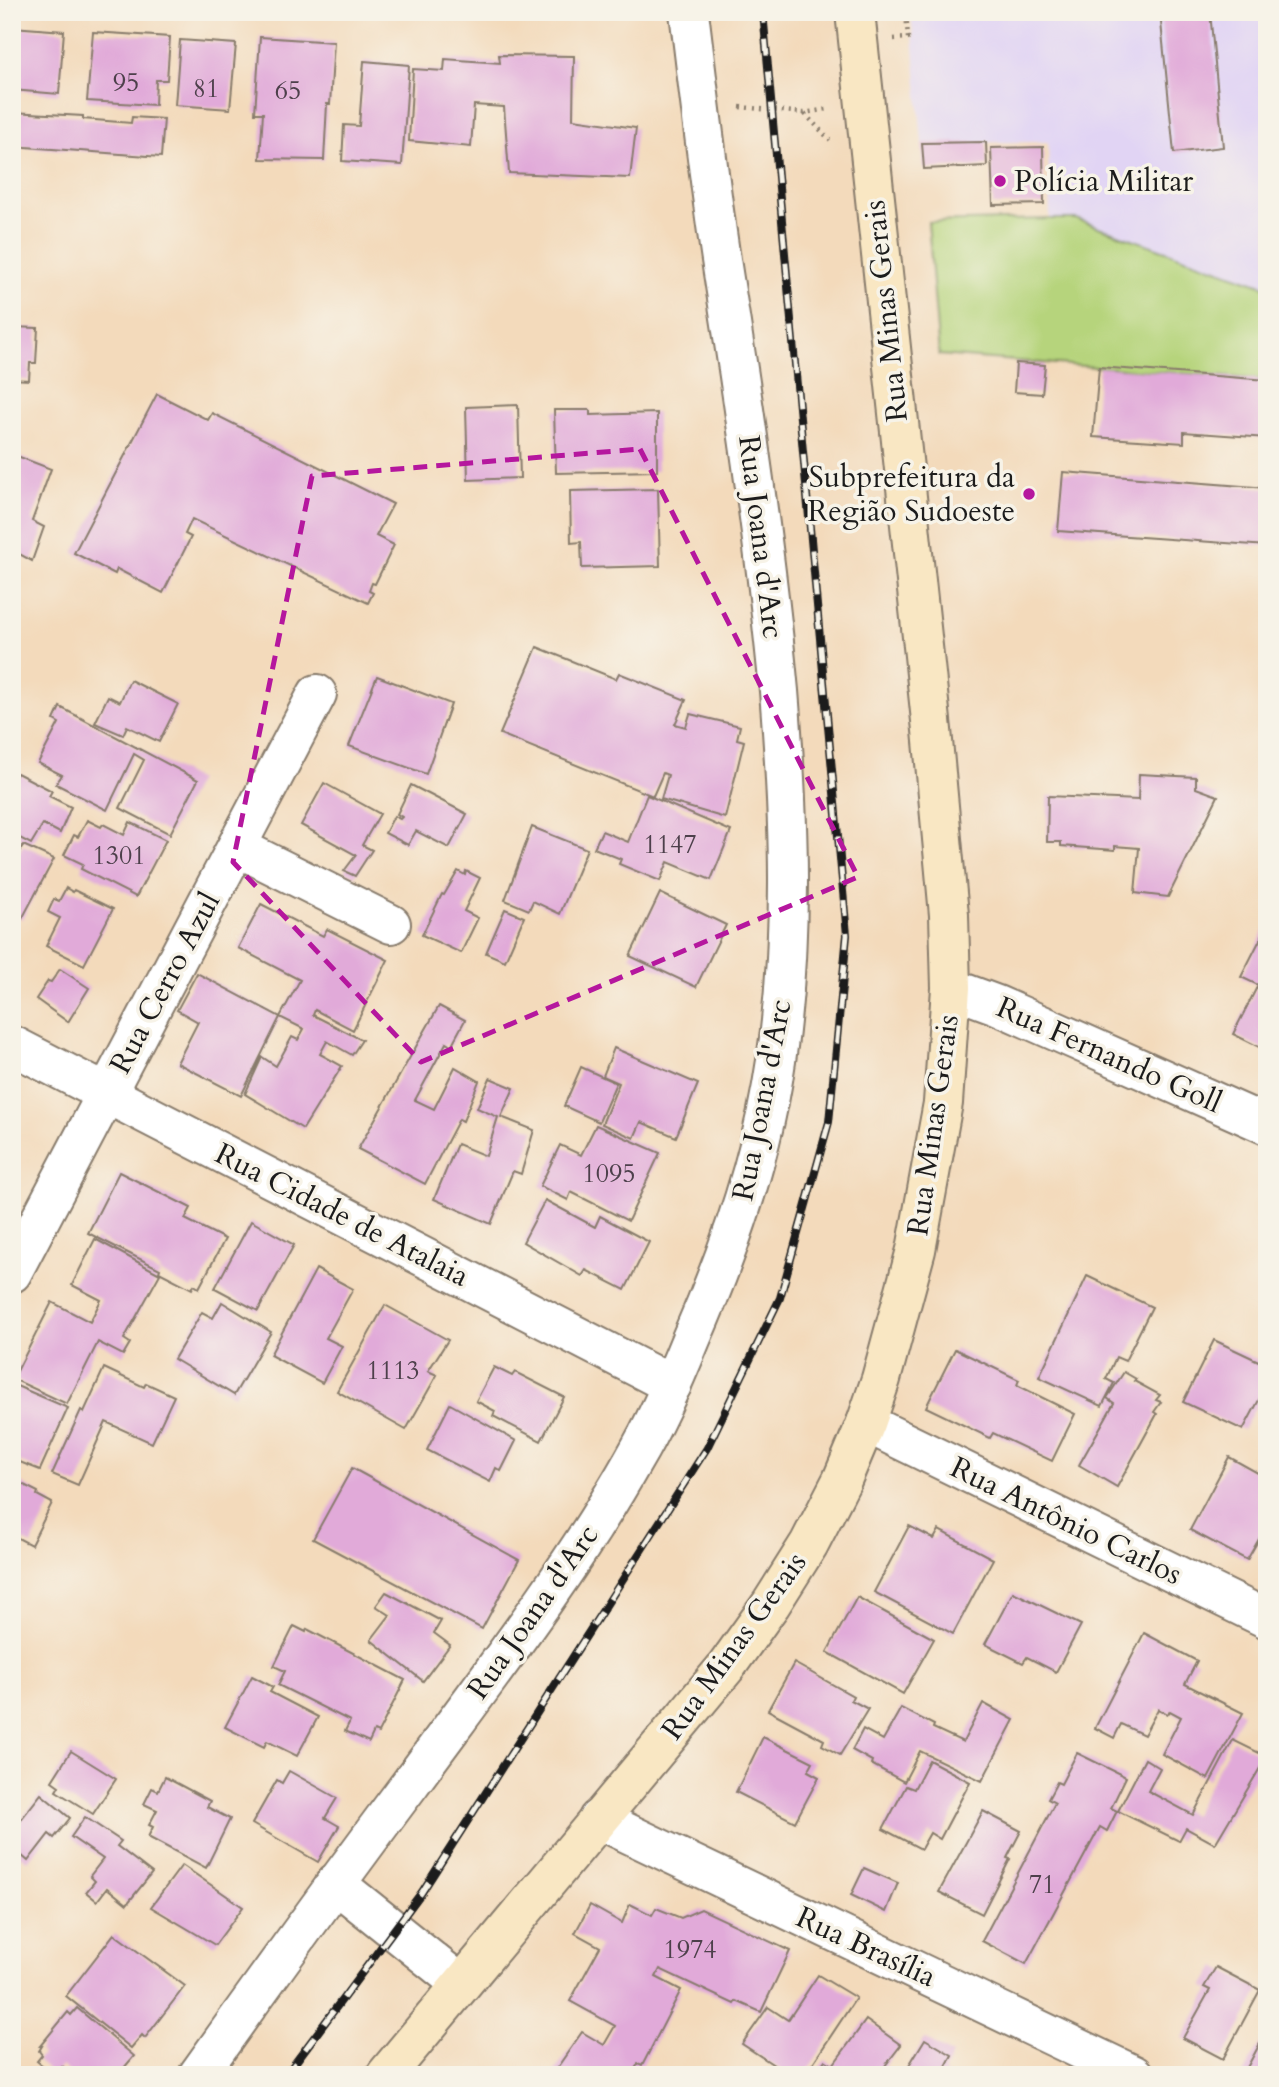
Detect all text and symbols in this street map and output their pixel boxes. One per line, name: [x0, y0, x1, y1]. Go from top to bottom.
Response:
house number: 95: [113, 65, 139, 100]
house number: 81: [193, 71, 219, 106]
house number: 65: [275, 73, 301, 108]
place label: Polícia Militar: [1014, 161, 1193, 202]
marker: Polícia Militar: [992, 173, 1008, 189]
street label: Rua Minas Gerais: [854, 198, 918, 424]
street label: Rua Joana d'Arc: [728, 433, 794, 641]
place label: Subprefeitura da Região Sudoeste: [808, 457, 1015, 532]
marker: Subprefeitura da Região Sudoeste: [1021, 486, 1037, 502]
house number: 1147: [643, 827, 697, 862]
house number: 1301: [92, 838, 146, 873]
street label: Rua Cerro Azul: [100, 885, 230, 1081]
street label: Rua Fernando Goll: [990, 987, 1228, 1123]
street label: Rua Joana d'Arc: [722, 996, 802, 1204]
street label: Rua Minas Gerais: [897, 1012, 969, 1238]
street label: Rua Cidade de Atalaia: [208, 1133, 476, 1297]
house number: 1095: [582, 1156, 636, 1191]
house number: 1113: [366, 1353, 420, 1388]
street label: Rua Antônio Carlos: [943, 1447, 1189, 1595]
street label: Rua Joana d'Arc: [458, 1517, 608, 1707]
street label: Rua Minas Gerais: [652, 1544, 816, 1748]
house number: 71: [1029, 1867, 1055, 1902]
street label: Rua Brasília: [789, 1897, 943, 1997]
house number: 1974: [663, 1932, 717, 1967]

